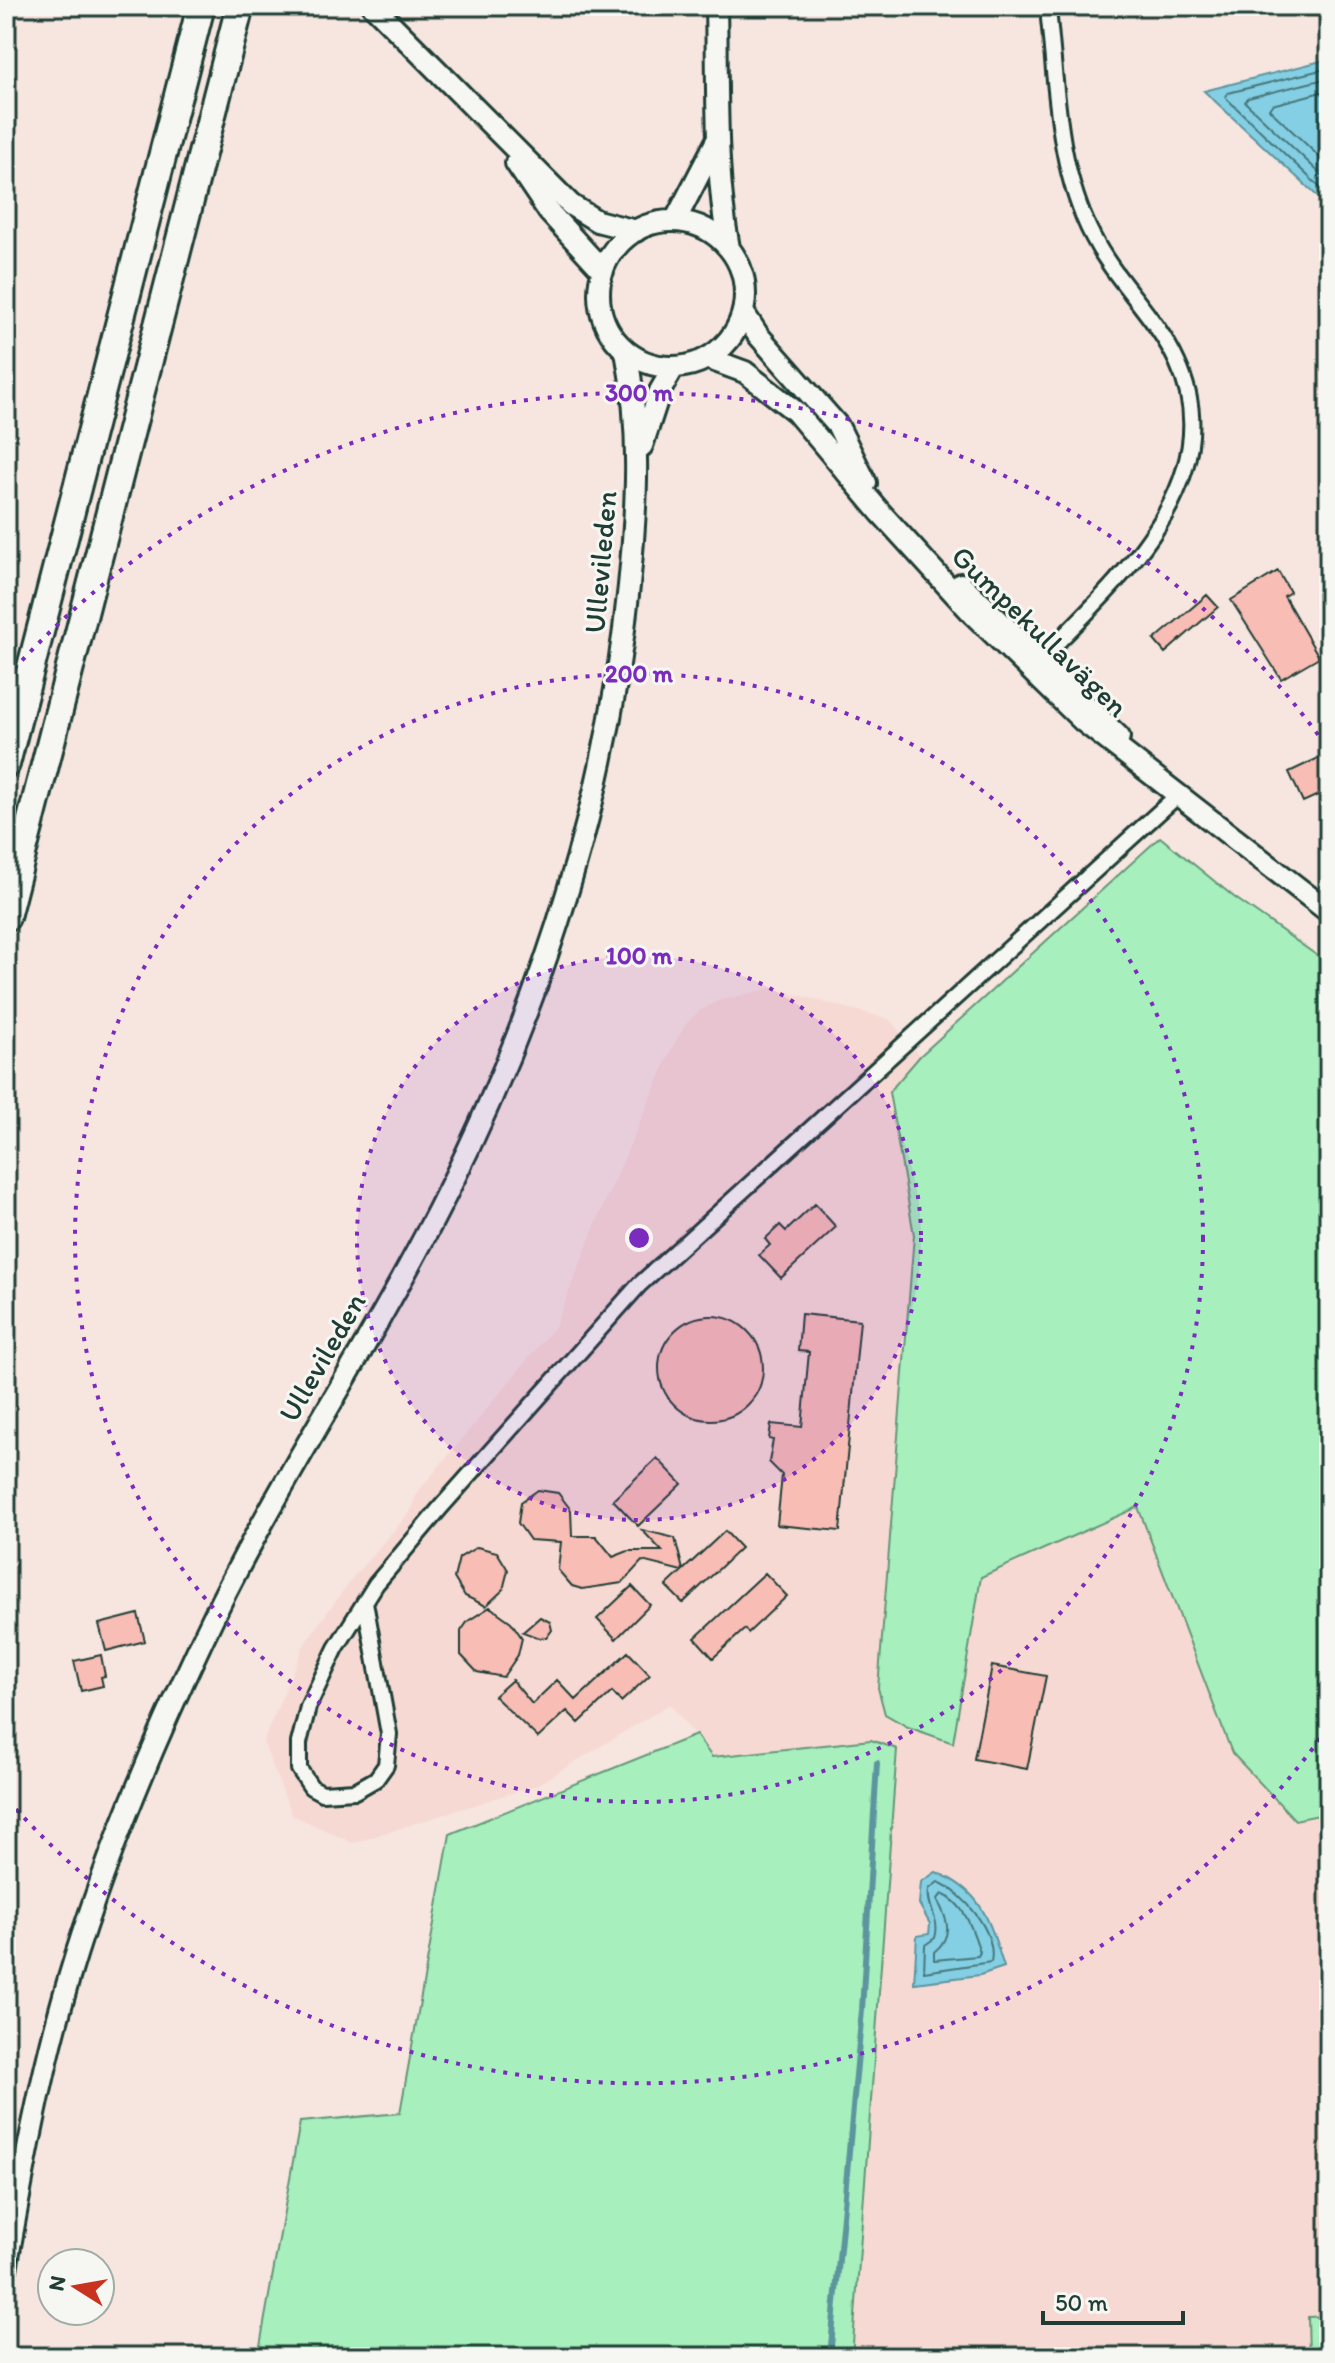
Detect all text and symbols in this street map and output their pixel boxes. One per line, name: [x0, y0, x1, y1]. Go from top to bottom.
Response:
text: 300 m: [605, 378, 674, 407]
street label: Ullevileden: [575, 489, 625, 635]
street label: Gumpekullavägen: [944, 537, 1136, 725]
text: 200 m: [605, 659, 674, 688]
text: 100 m: [606, 941, 673, 970]
centre of rings: [625, 1224, 653, 1252]
street label: Ullevileden: [270, 1286, 374, 1428]
north arrow: [36, 2247, 116, 2327]
text: N: [42, 2273, 72, 2293]
scale bar: [1043, 2275, 1183, 2325]
text: 50 m: [1055, 2288, 1108, 2317]

